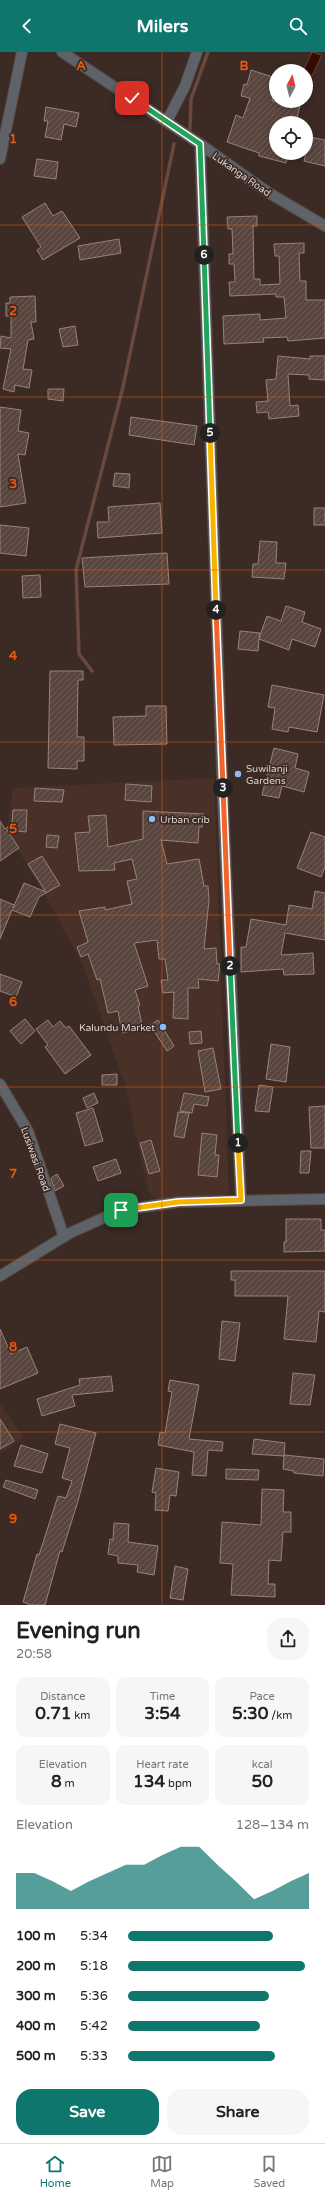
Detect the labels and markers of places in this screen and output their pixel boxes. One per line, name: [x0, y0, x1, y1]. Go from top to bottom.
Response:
pin: [115, 81, 149, 115]
pin: 6: [194, 245, 214, 265]
pin: 5: [200, 423, 220, 443]
pin: 4: [206, 600, 226, 620]
place label: Suwilanji Gardens: [246, 763, 288, 787]
marker: Suwilanji Gardens: [233, 769, 243, 779]
pin: 3: [213, 778, 233, 798]
marker: Urban crib: [147, 814, 157, 824]
place label: Urban crib: [160, 814, 210, 826]
pin: 2: [220, 956, 240, 976]
place label: Kalundu Market: [79, 1022, 155, 1034]
marker: Kalundu Market: [158, 1022, 168, 1032]
pin: 1: [228, 1133, 248, 1153]
pin: [104, 1193, 138, 1227]

